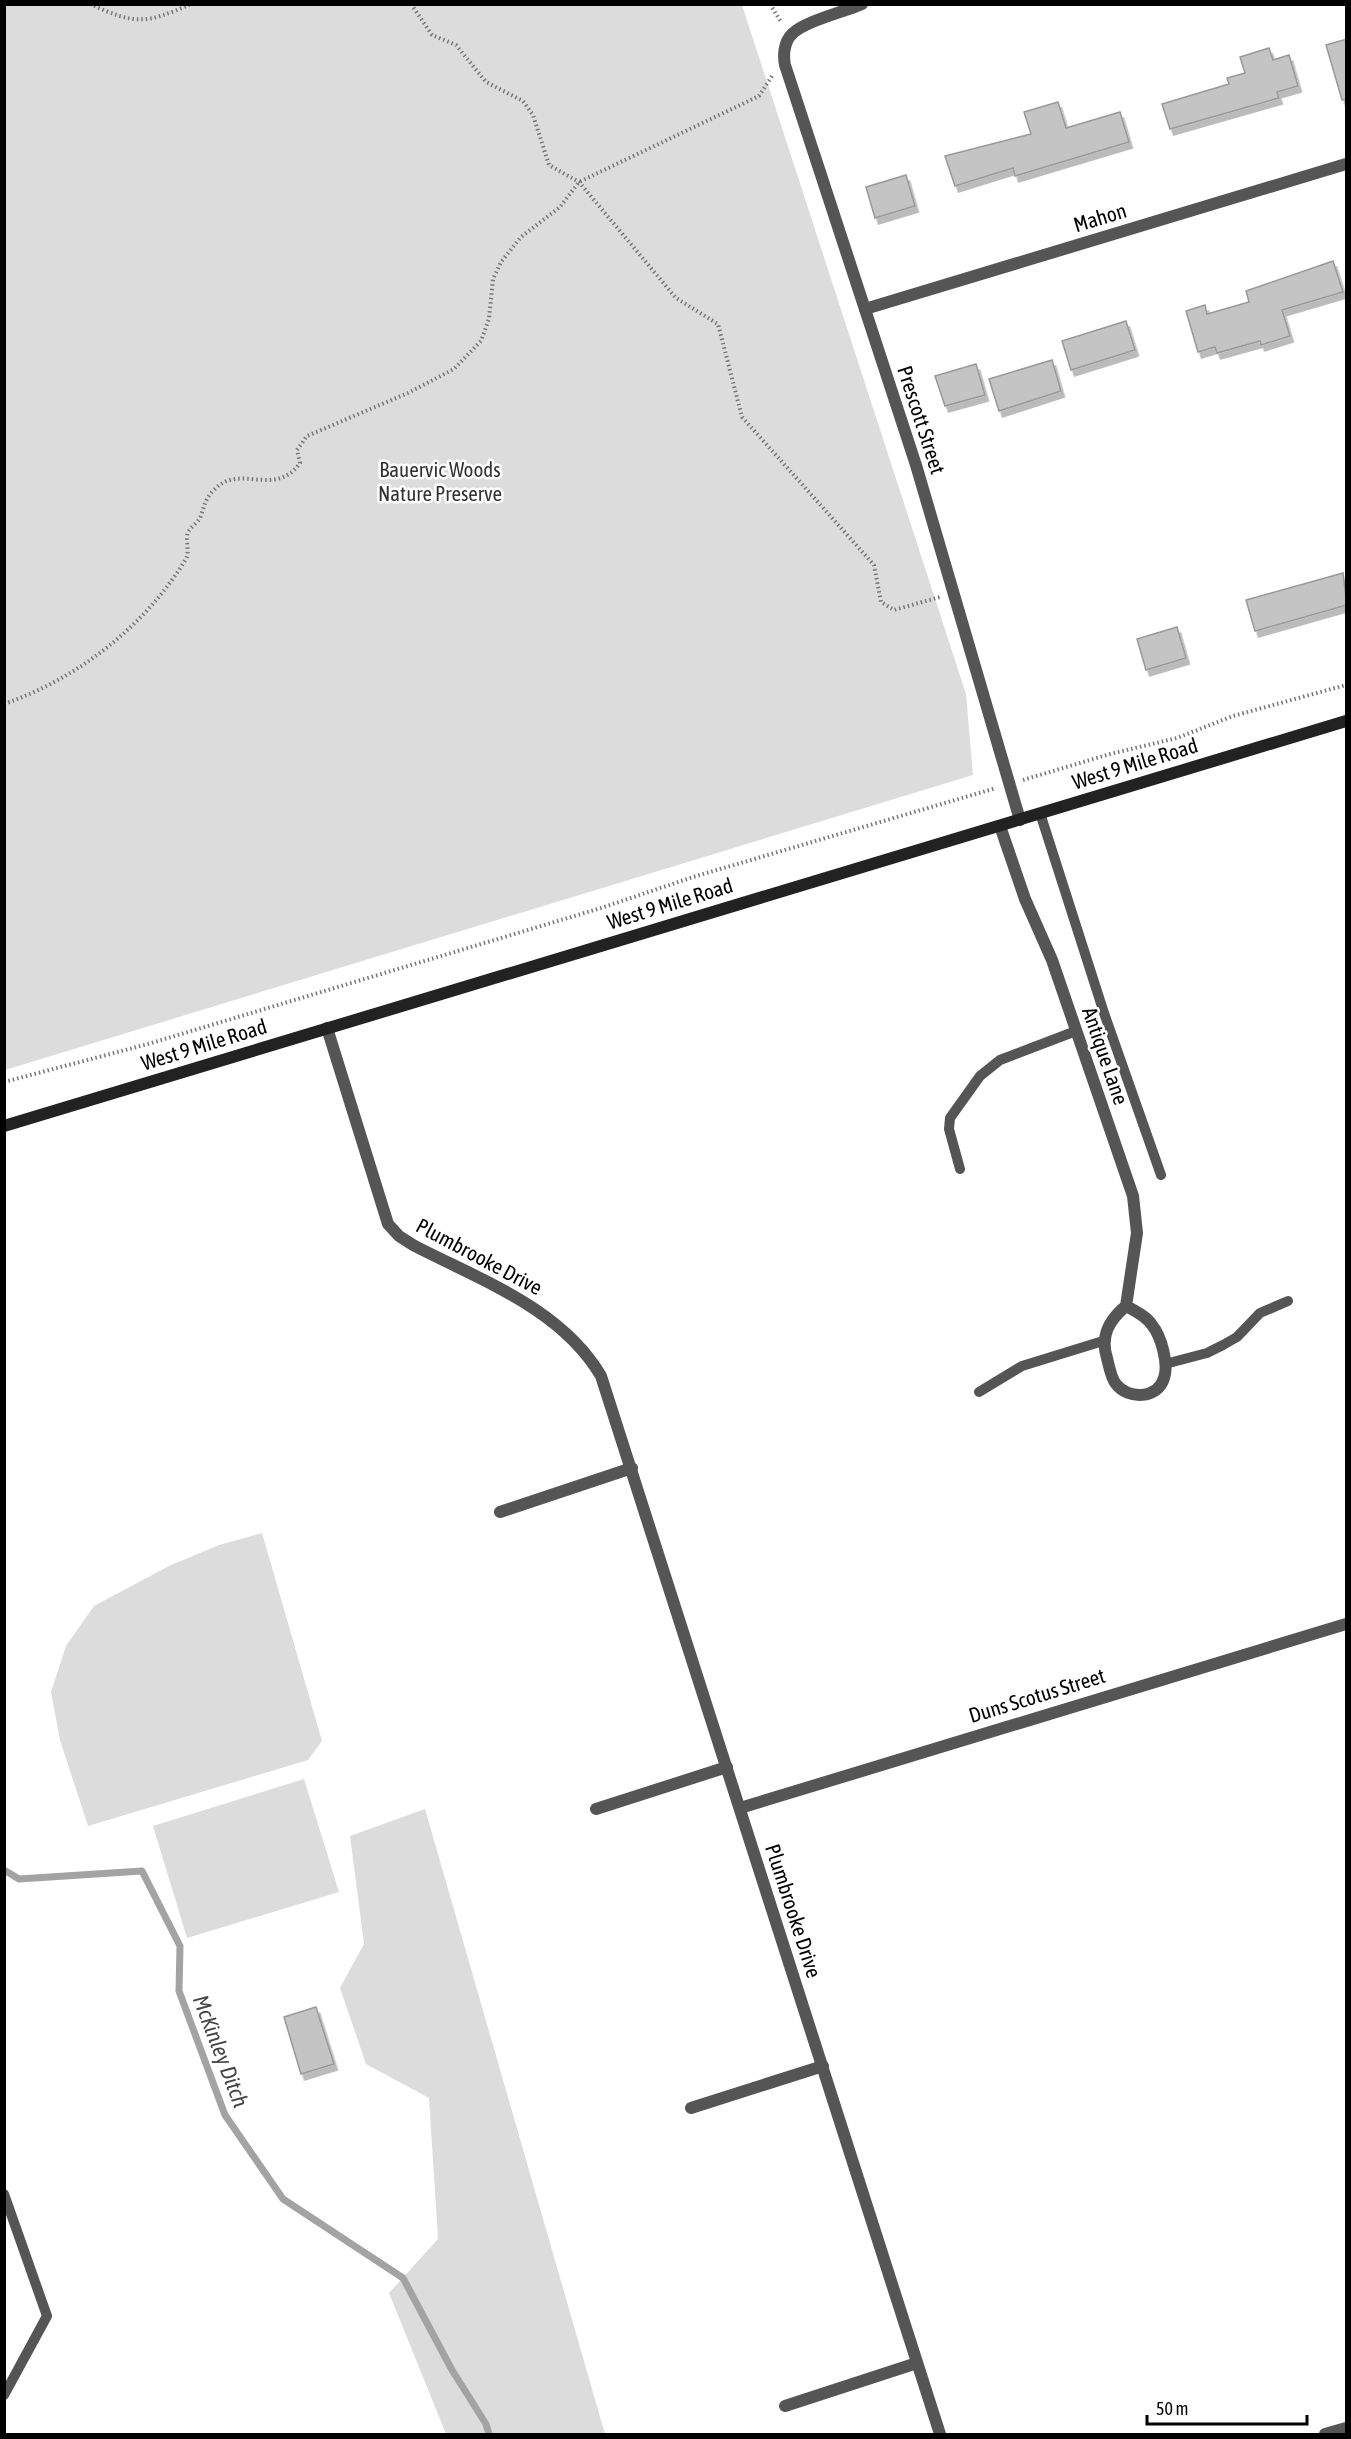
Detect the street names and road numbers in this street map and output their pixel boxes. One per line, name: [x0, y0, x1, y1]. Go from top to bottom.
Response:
street label: Mahon: [1070, 198, 1129, 236]
street label: Prescott Street: [893, 363, 951, 477]
street label: West 9 Mile Road: [1069, 733, 1200, 794]
street label: West 9 Mile Road: [604, 873, 735, 934]
street label: Antique Lane: [1078, 1004, 1134, 1108]
street label: West 9 Mile Road: [138, 1014, 269, 1075]
street label: Plumbrooke Drive: [412, 1213, 546, 1299]
street label: Duns Scotus Street: [966, 1663, 1108, 1727]
street label: Plumbrooke Drive: [761, 1841, 827, 1980]

